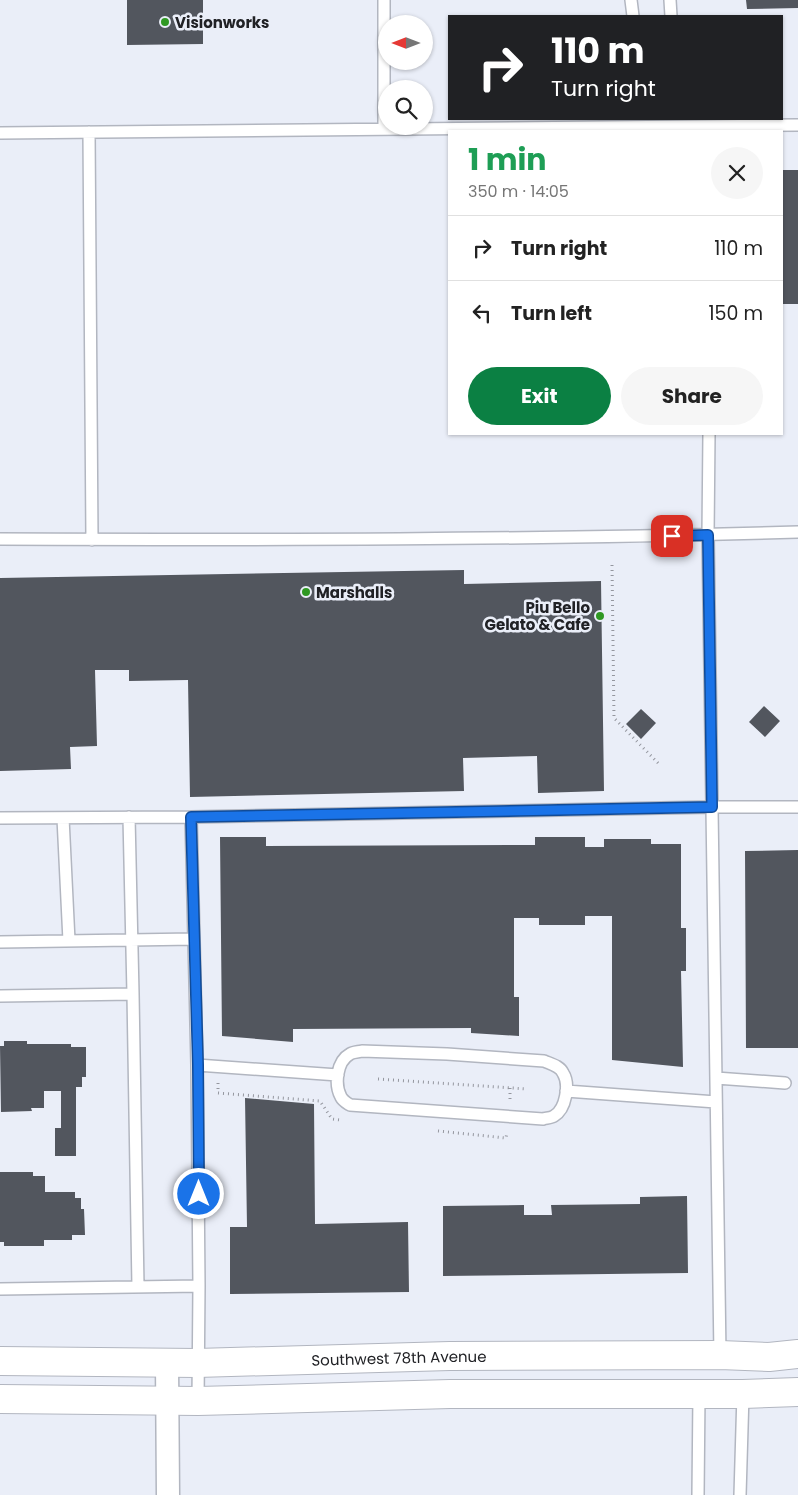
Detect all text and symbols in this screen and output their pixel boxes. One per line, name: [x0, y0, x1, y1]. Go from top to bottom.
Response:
place label: Visionworks: [175, 12, 269, 33]
north arrow: [378, 15, 432, 70]
map controls: [378, 15, 433, 135]
marker: Visionworks: [159, 16, 171, 28]
text: 110 m: [551, 26, 645, 75]
icon: right: [468, 35, 533, 100]
text: Turn right: [551, 73, 656, 104]
button: search: [378, 80, 433, 135]
text: 1 min: [468, 138, 546, 181]
button: close: [711, 147, 763, 199]
text: 350 m · 14:05: [468, 180, 569, 203]
icon: right: [468, 234, 496, 262]
text: Turn right: [511, 235, 607, 262]
text: 110 m: [714, 235, 763, 262]
icon: left: [468, 299, 496, 327]
text: Turn left: [511, 300, 592, 327]
text: 150 m: [708, 300, 763, 327]
button: Exit: [468, 367, 611, 425]
button: Share: [621, 367, 763, 425]
pin: [651, 515, 693, 557]
icon: arrive: [658, 522, 686, 550]
place label: Marshalls: [316, 582, 392, 603]
marker: Marshalls: [300, 586, 312, 598]
place label: Piu Bello Gelato & Cafe: [484, 597, 590, 635]
marker: Piu Bello Gelato & Cafe: [594, 610, 606, 622]
position arrow: [172, 1167, 224, 1219]
street label: Southwest 78th Avenue: [311, 1345, 487, 1370]

